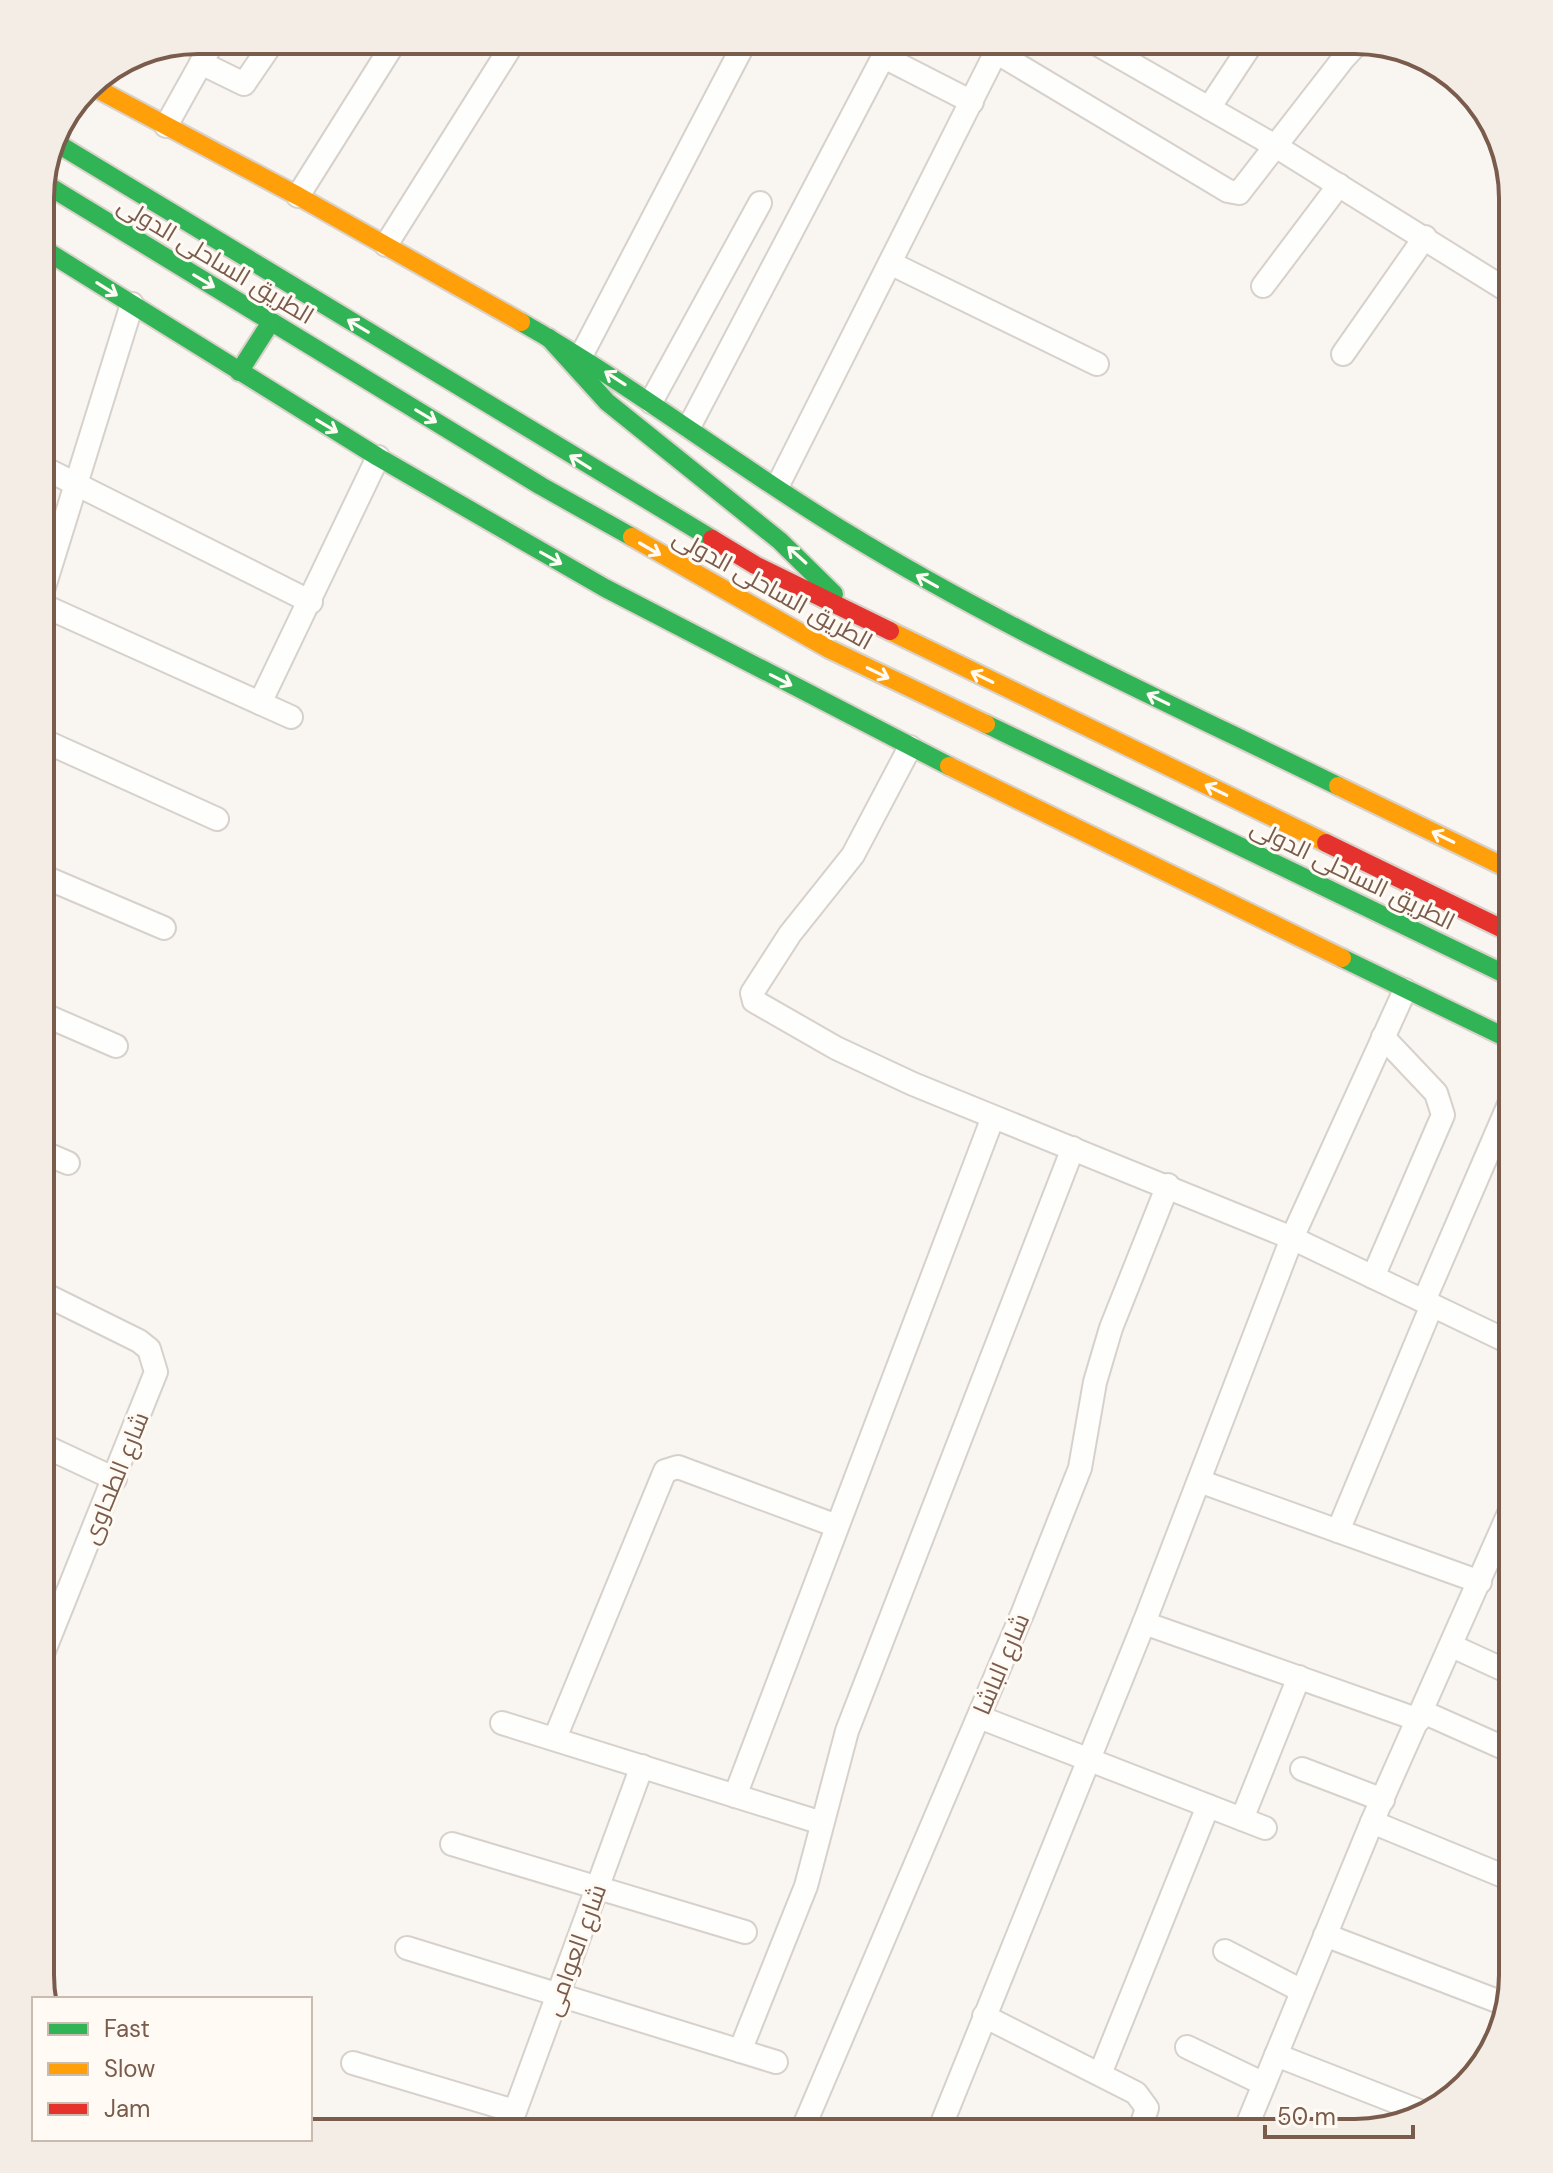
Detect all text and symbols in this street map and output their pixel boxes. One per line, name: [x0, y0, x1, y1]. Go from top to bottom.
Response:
street label: الطريق الساحلى الدولى: [112, 189, 320, 331]
one-way arrow: [192, 273, 215, 289]
one-way arrow: [95, 281, 118, 297]
one-way arrow: [347, 318, 370, 334]
one-way arrow: [604, 370, 627, 386]
one-way arrow: [414, 408, 437, 424]
one-way arrow: [316, 417, 338, 434]
one-way arrow: [569, 453, 592, 469]
street label: الطريق الساحلى الدولى: [668, 521, 878, 657]
one-way arrow: [638, 541, 661, 557]
one-way arrow: [787, 546, 808, 565]
one-way arrow: [539, 551, 563, 566]
one-way arrow: [916, 573, 939, 589]
one-way arrow: [866, 666, 890, 681]
one-way arrow: [970, 669, 994, 684]
one-way arrow: [768, 673, 792, 689]
one-way arrow: [1147, 691, 1171, 706]
one-way arrow: [1204, 782, 1228, 797]
street label: الطريق الساحلى الدولى: [1246, 811, 1460, 937]
one-way arrow: [1431, 829, 1455, 844]
street label: شارع الطحاوى: [74, 1407, 157, 1549]
street label: شارع الباشا: [966, 1609, 1037, 1720]
street label: شارع العوامى: [537, 1880, 614, 2021]
legend: [32, 1997, 312, 2141]
text: Fast: [104, 2013, 150, 2044]
text: Slow: [104, 2053, 155, 2084]
scale bar: [1265, 2089, 1413, 2139]
text: Jam: [104, 2093, 150, 2124]
text: 50 m: [1277, 2101, 1336, 2132]

